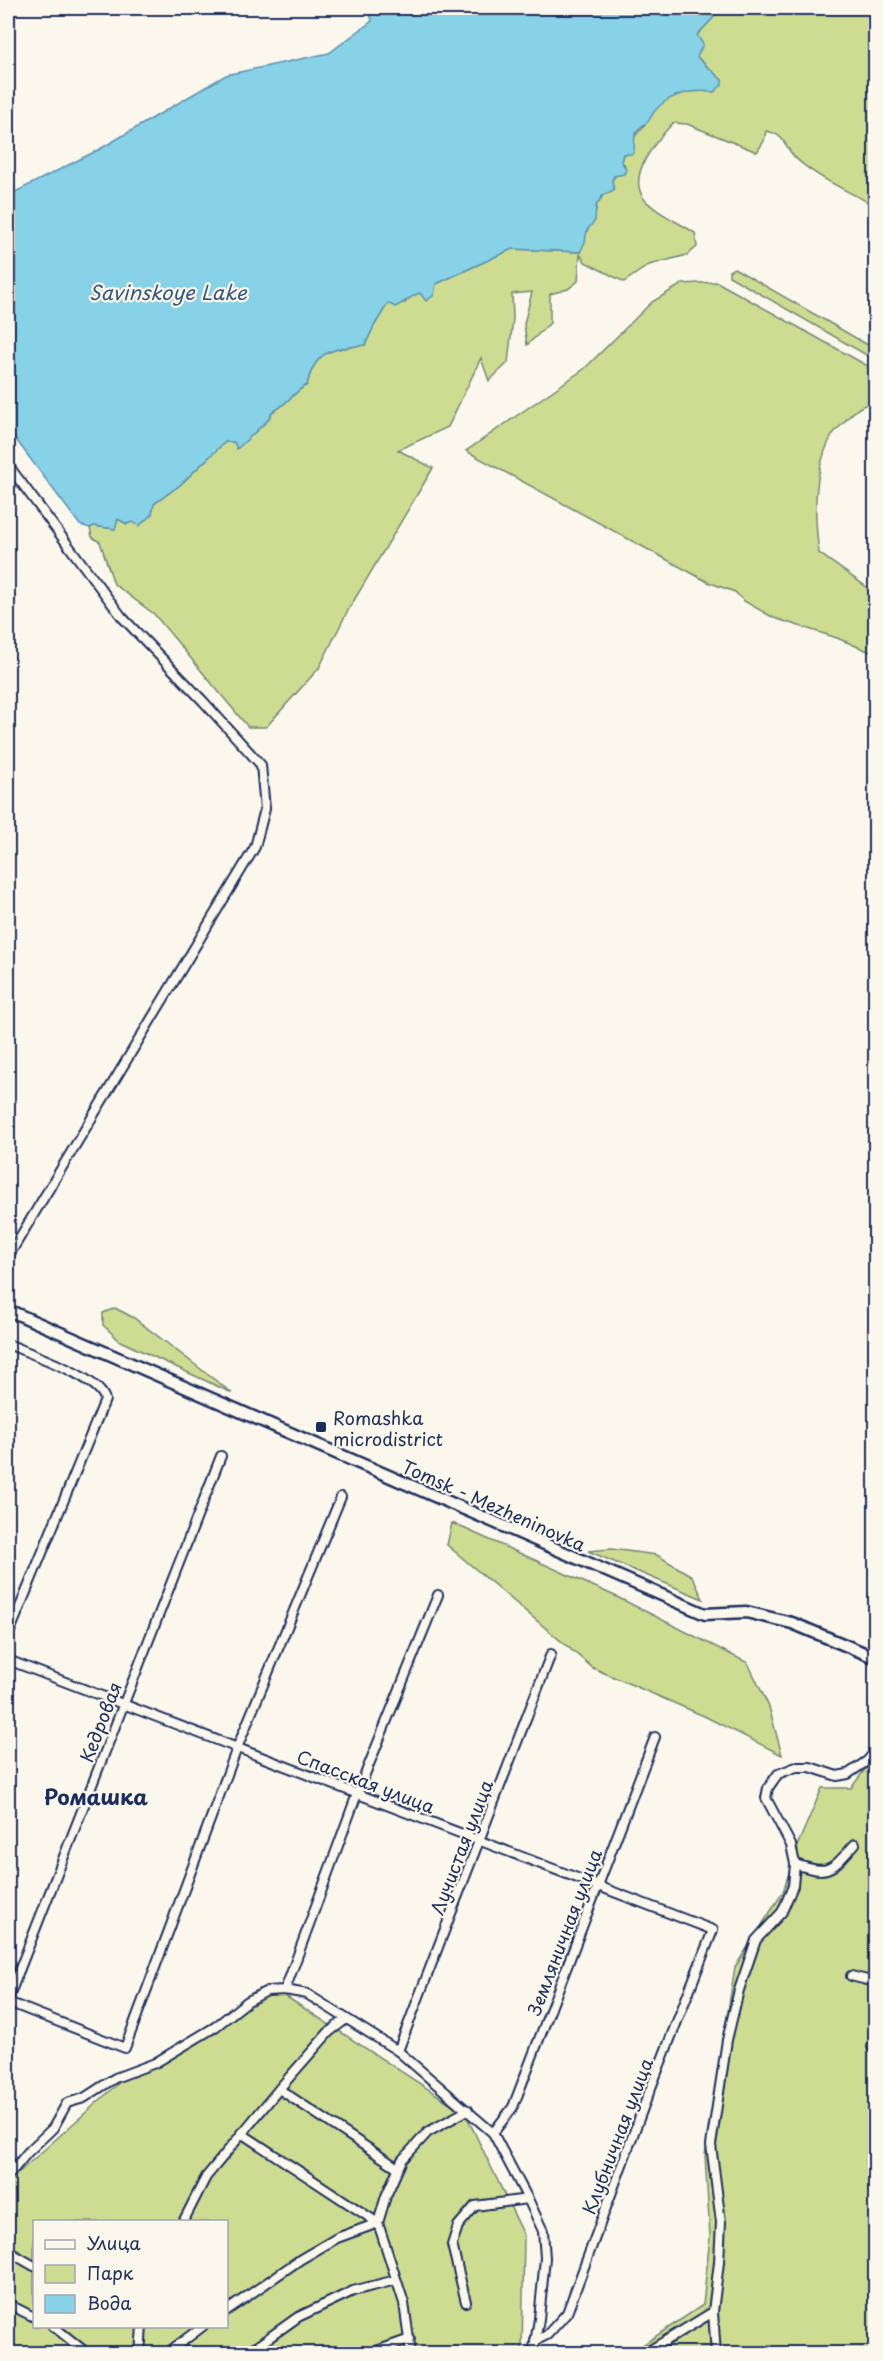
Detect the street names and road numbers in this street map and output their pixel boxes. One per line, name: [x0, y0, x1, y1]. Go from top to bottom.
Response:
street label: Tomsk - Mezheninovka: [398, 1452, 591, 1558]
street label: Кедровая: [72, 1678, 128, 1766]
street label: Спасская улица: [293, 1742, 439, 1820]
street label: Лучистая улица: [423, 1775, 499, 1918]
street label: Земляничная улица: [520, 1844, 608, 2019]
street label: Клубничная улица: [575, 2053, 659, 2218]

